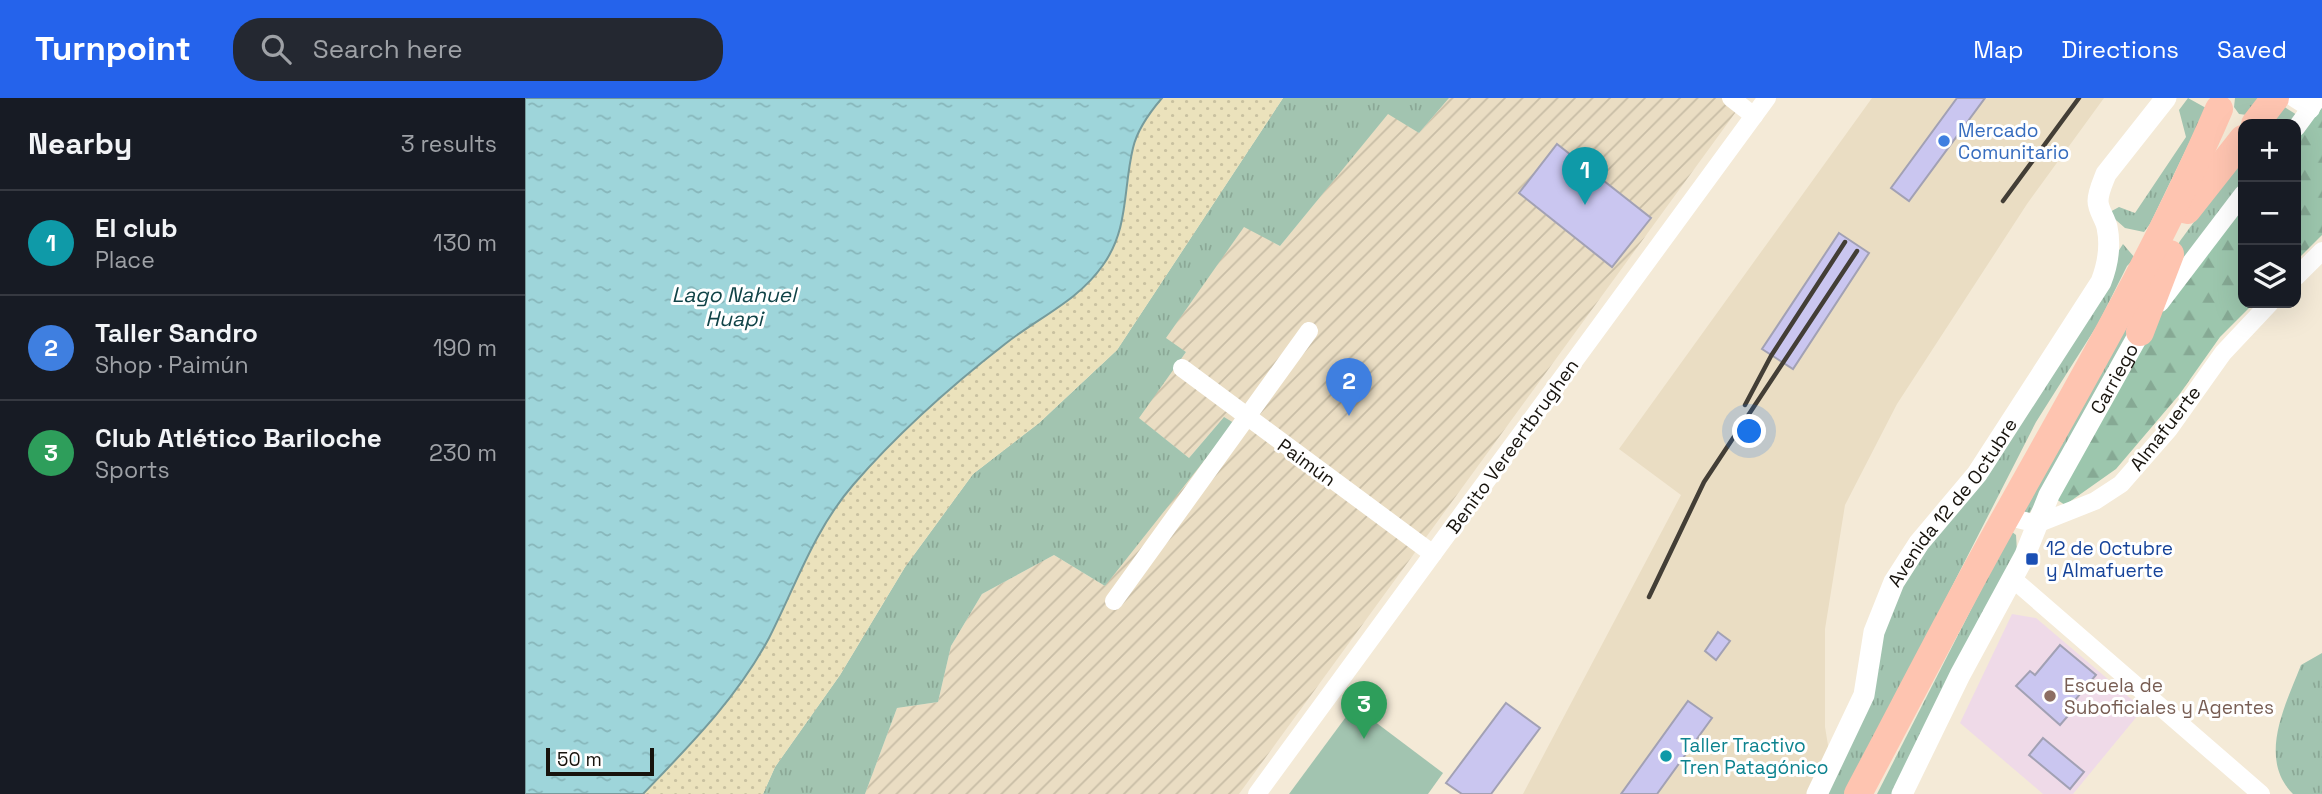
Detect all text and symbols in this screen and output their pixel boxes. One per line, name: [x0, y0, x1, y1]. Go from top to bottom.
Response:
search box: [233, 18, 723, 81]
text: Turnpoint: [35, 28, 191, 70]
icon: search: [257, 30, 295, 68]
text: Search here: [313, 32, 463, 66]
text: Map: [1973, 34, 2023, 65]
text: Directions: [2061, 34, 2179, 65]
text: Saved: [2217, 34, 2287, 65]
place label: Mercado Comunitario: [1958, 118, 2069, 165]
map controls: [2238, 119, 2301, 308]
button: +: [2238, 119, 2301, 182]
text: Nearby: [28, 124, 132, 163]
text: 3 results: [401, 129, 497, 159]
marker: Mercado Comunitario: [1936, 133, 1952, 149]
pin: 1: [1562, 147, 1608, 205]
button: −: [2238, 182, 2301, 245]
text: El club: [95, 211, 178, 245]
text: 1: [46, 228, 56, 258]
text: 130 m: [433, 228, 497, 258]
text: Place: [95, 245, 155, 275]
button: layers: [2238, 245, 2301, 308]
water label: Lago Nahuel Huapi: [672, 281, 799, 332]
text: Taller Sandro: [95, 316, 258, 350]
text: 2: [44, 333, 58, 363]
text: 190 m: [433, 333, 497, 363]
street label: Carriego: [2085, 339, 2144, 419]
text: Shop · Paimún: [95, 350, 249, 380]
street label: Benito Vereertbrughen: [1441, 354, 1584, 539]
pin: 2: [1326, 358, 1372, 416]
street label: Almafuerte: [2124, 381, 2206, 476]
street label: Avenida 12 de Octubre: [1882, 413, 2023, 592]
your location: [1732, 414, 1766, 448]
text: Club Atlético Bariloche: [95, 421, 382, 455]
street label: Paimún: [1273, 433, 1341, 492]
text: 3: [44, 438, 58, 468]
text: 230 m: [429, 438, 497, 468]
text: Sports: [95, 455, 170, 485]
place label: 12 de Octubre y Almafuerte: [2046, 536, 2173, 583]
marker: 12 de Octubre y Almafuerte: [2024, 551, 2040, 567]
place label: Escuela de Suboficiales y Agentes: [2064, 673, 2274, 720]
pin: 3: [1341, 681, 1387, 739]
marker: Escuela de Suboficiales y Agentes: [2042, 688, 2058, 704]
place label: Taller Tractivo Tren Patagónico: [1680, 733, 1829, 780]
scale bar: [546, 745, 655, 777]
text: 50 m: [557, 747, 602, 772]
marker: Taller Tractivo Tren Patagónico: [1658, 748, 1674, 764]

